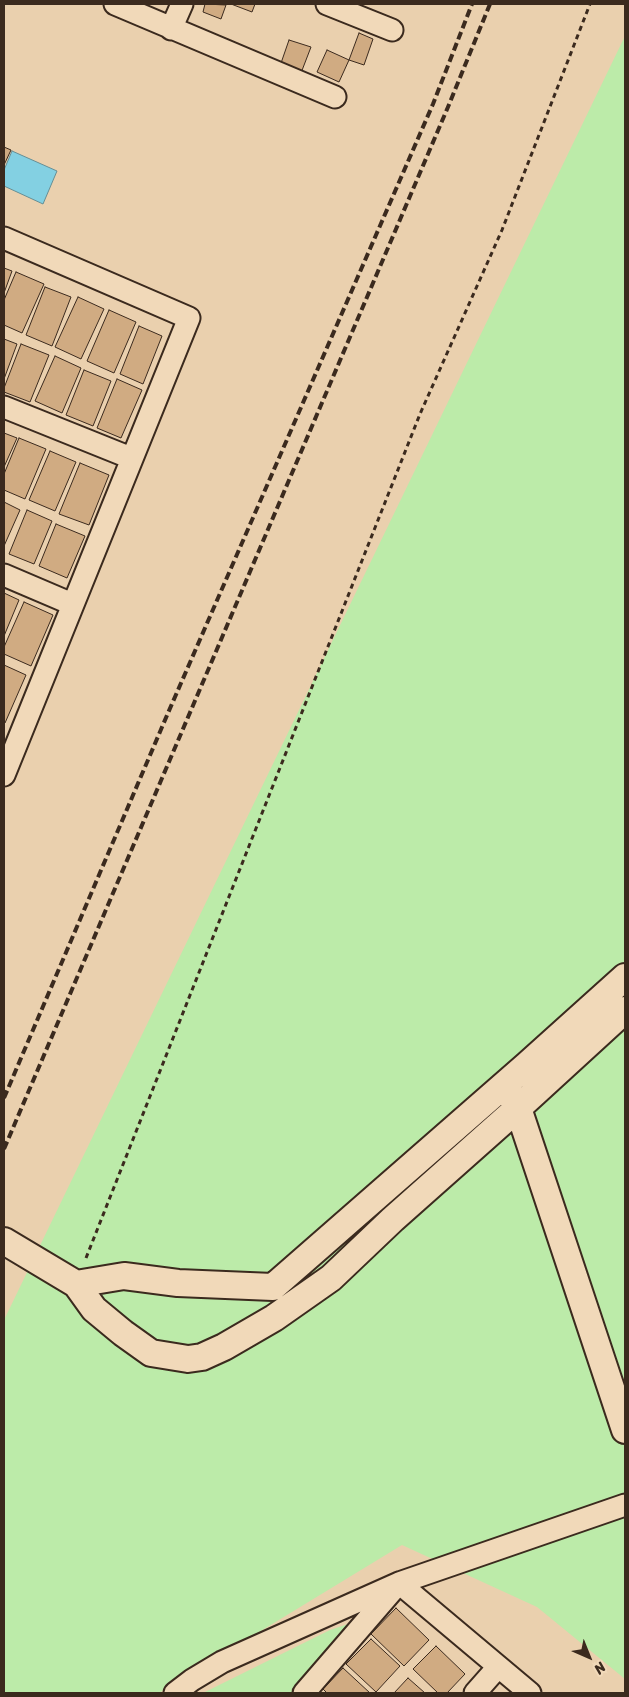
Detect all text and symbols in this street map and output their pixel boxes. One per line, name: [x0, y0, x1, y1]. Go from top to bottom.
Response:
north arrow: [564, 1632, 614, 1682]
text: N: [588, 1656, 612, 1681]

